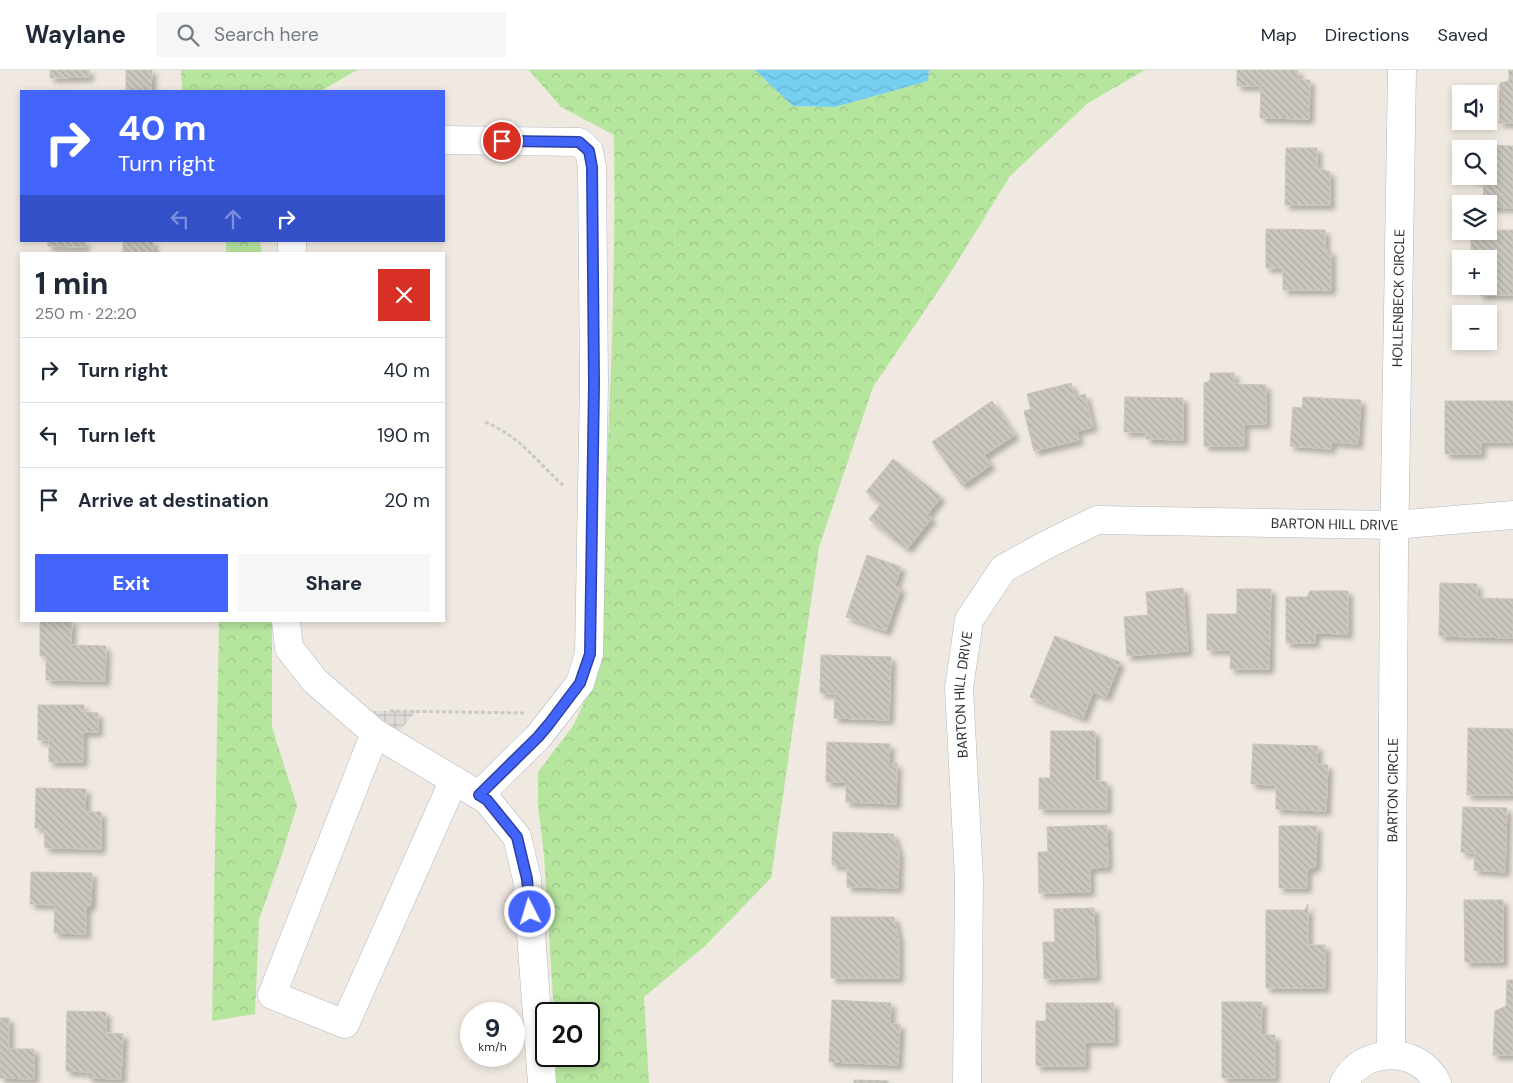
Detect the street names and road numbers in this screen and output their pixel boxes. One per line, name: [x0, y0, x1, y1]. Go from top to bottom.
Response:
street label: HOLLENBECK CIRCLE: [1388, 229, 1408, 367]
street label: BARTON HILL DRIVE: [1271, 514, 1399, 534]
street label: BARTON HILL DRIVE: [950, 630, 976, 758]
street label: BARTON CIRCLE: [1383, 738, 1402, 842]

